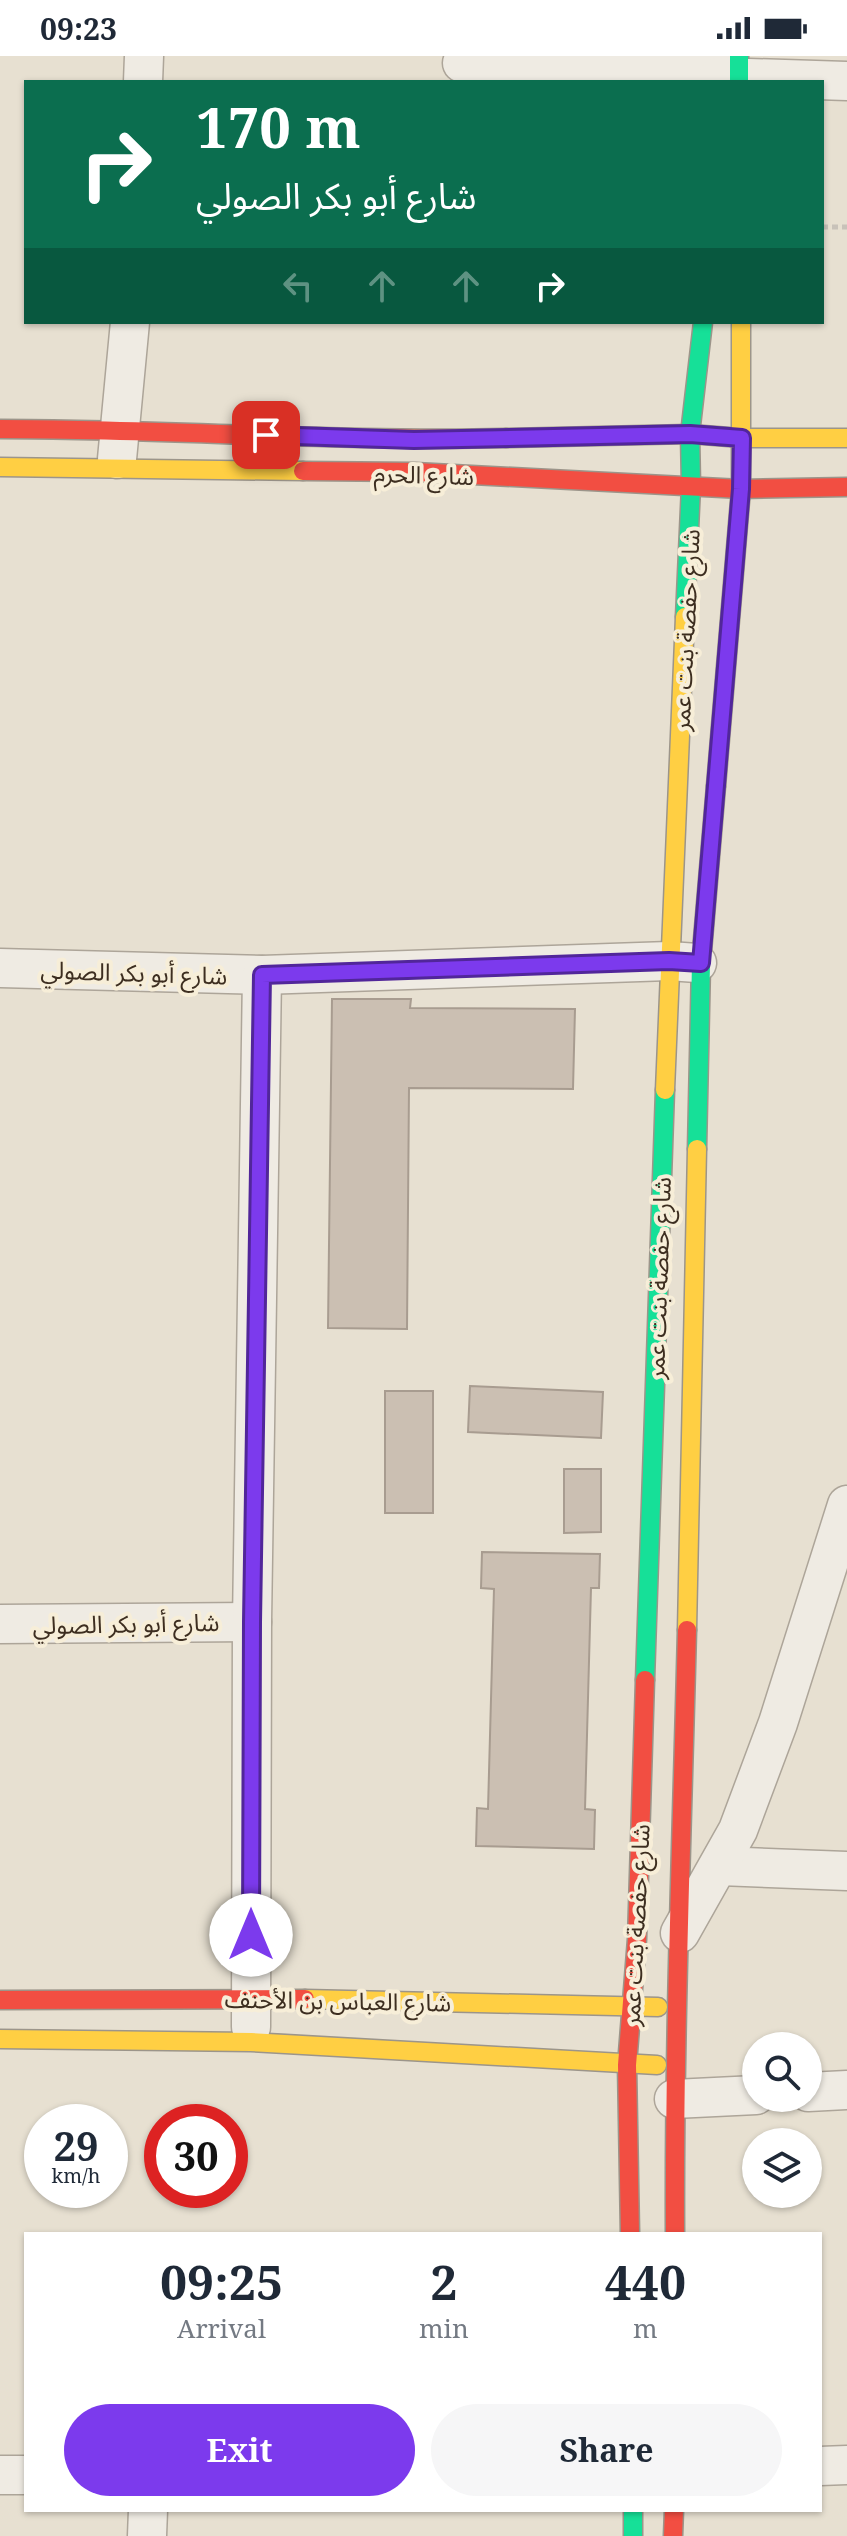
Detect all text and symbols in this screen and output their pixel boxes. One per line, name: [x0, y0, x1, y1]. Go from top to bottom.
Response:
text: 09:23: [40, 8, 117, 49]
text: 170 m: [196, 88, 361, 164]
icon: right: [64, 112, 168, 216]
text: شارع أبو بكر الصولي: [196, 171, 477, 220]
icon: left: [276, 264, 320, 308]
icon: ahead: [360, 264, 404, 308]
icon: ahead: [444, 264, 488, 308]
icon: right: [528, 264, 572, 308]
pin: [232, 401, 300, 469]
icon: arrive: [244, 413, 288, 457]
street label: شارع الحرم: [373, 456, 475, 495]
street label: شارع حفصة بنت عمر: [663, 528, 709, 733]
street label: شارع أبو بكر الصولي: [40, 952, 228, 995]
street label: شارع حفصة بنت عمر: [638, 1176, 680, 1381]
street label: شارع أبو بكر الصولي: [32, 1605, 220, 1645]
street label: شارع حفصة بنت عمر: [613, 1823, 659, 2028]
position arrow: [209, 1893, 293, 1977]
street label: شارع العباس بن الأحنف: [224, 1982, 452, 2020]
map controls: [742, 2032, 822, 2208]
button: search: [742, 2032, 822, 2112]
speed limit sign: 30: [144, 2104, 248, 2208]
text: 29: [53, 2118, 99, 2173]
button: layers: [742, 2128, 822, 2208]
text: km/h: [51, 2162, 101, 2189]
text: 09:25: [160, 2249, 283, 2314]
text: 2: [430, 2249, 457, 2314]
text: 440: [605, 2249, 686, 2314]
text: Arrival: [177, 2310, 266, 2346]
text: min: [419, 2310, 469, 2346]
text: m: [633, 2310, 658, 2346]
button: Exit: [64, 2404, 415, 2496]
button: Share: [431, 2404, 782, 2496]

